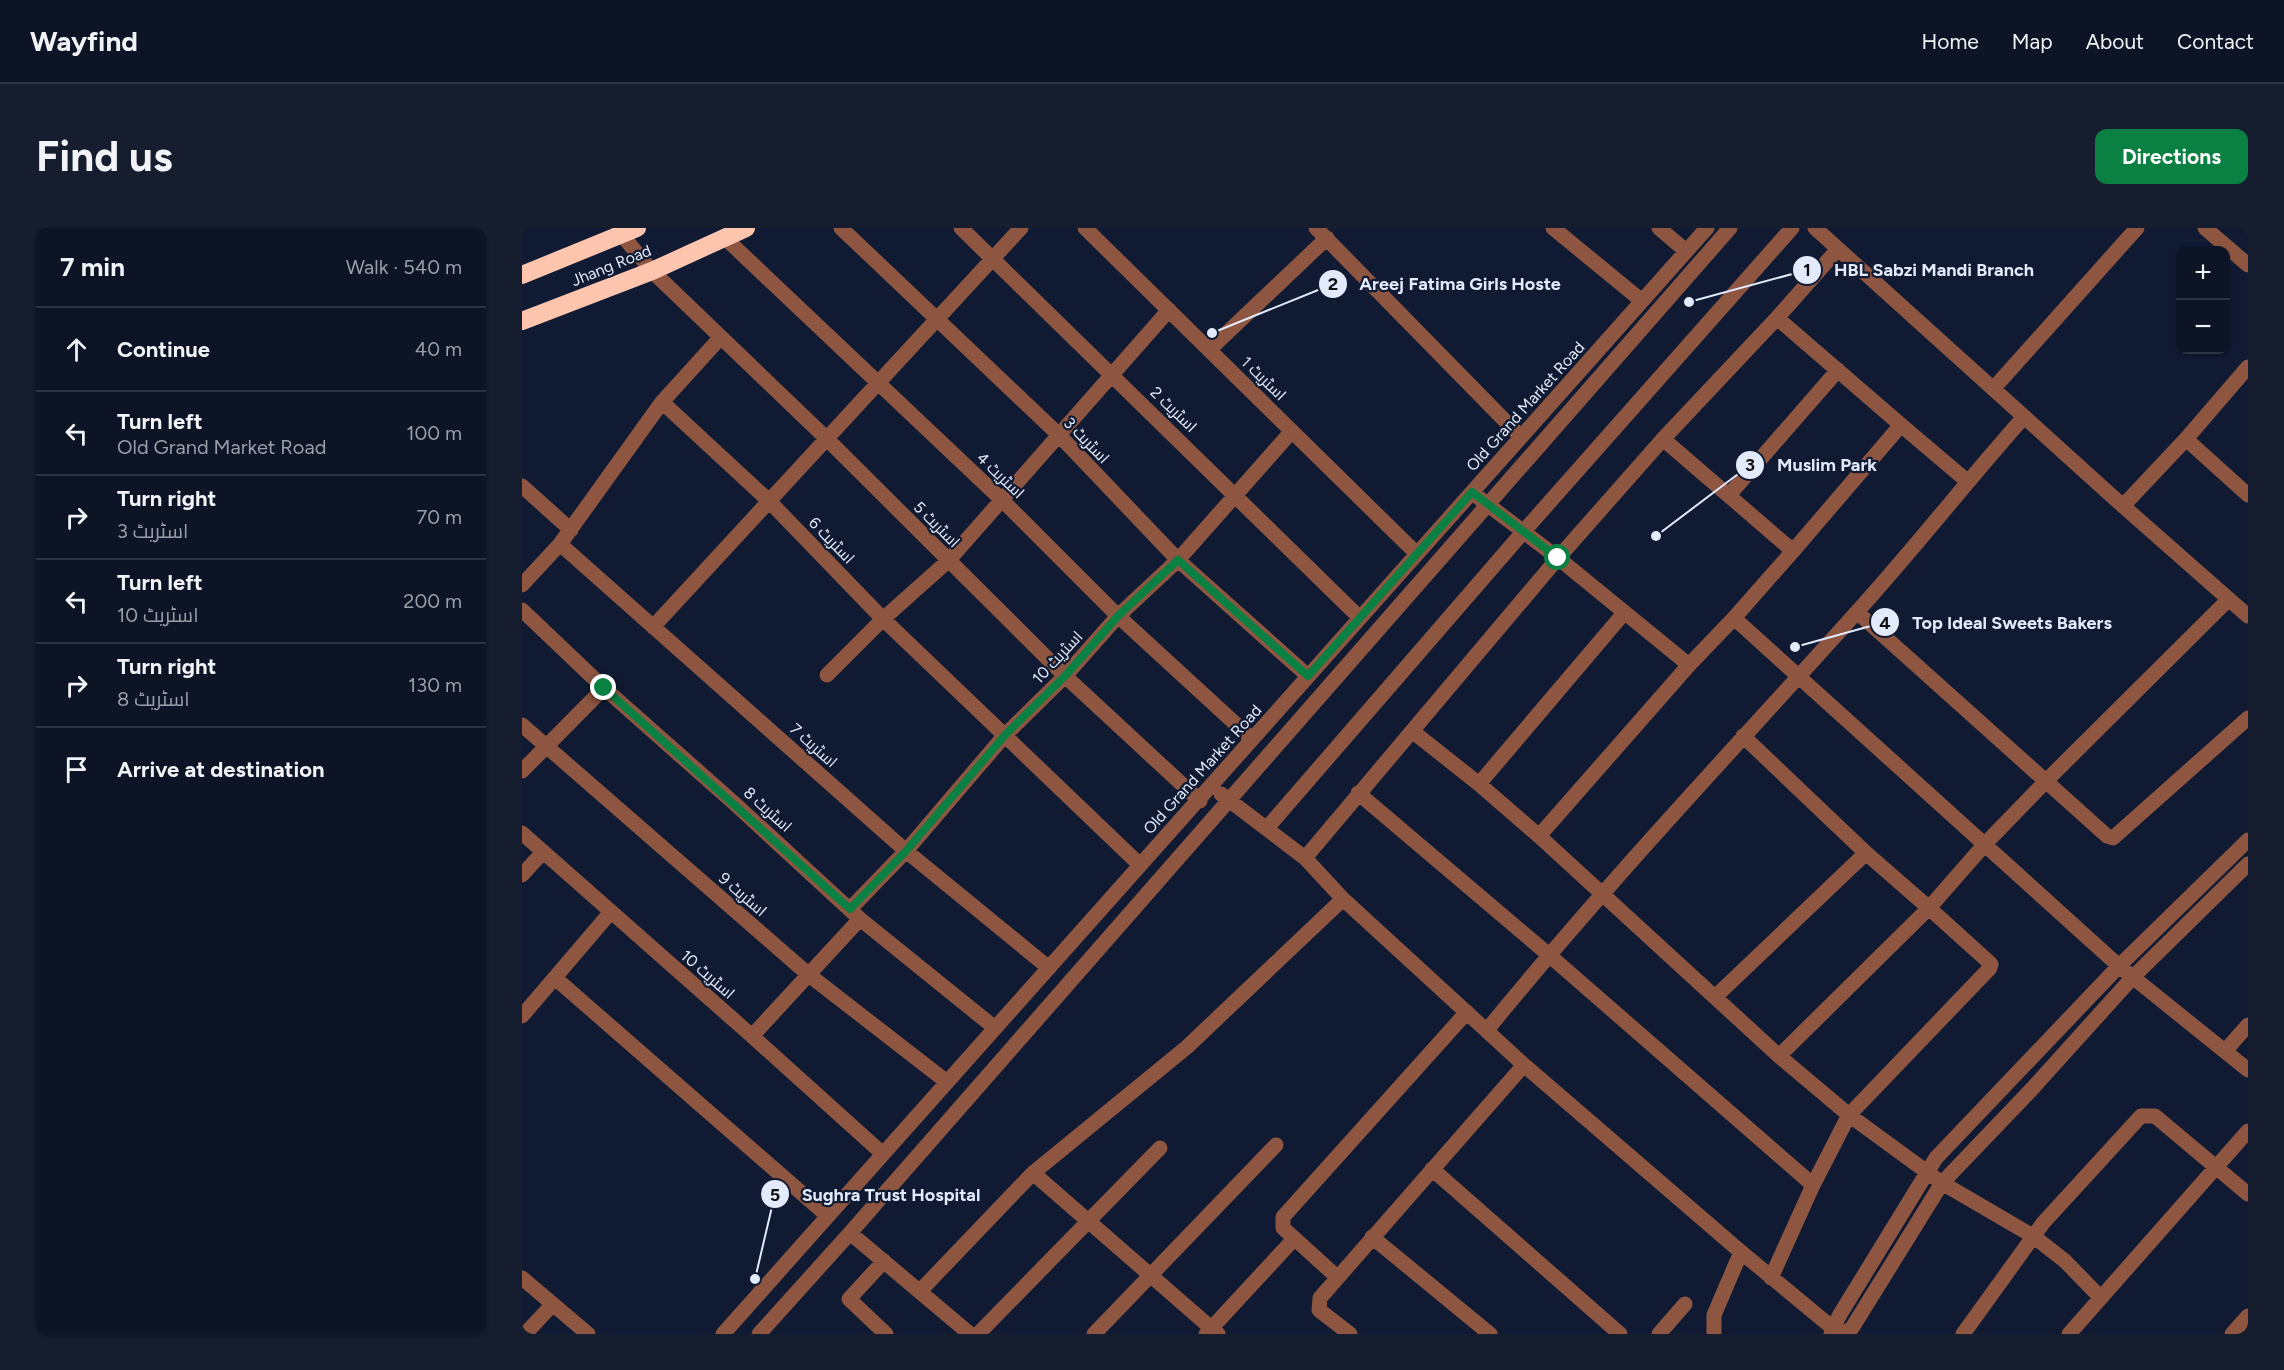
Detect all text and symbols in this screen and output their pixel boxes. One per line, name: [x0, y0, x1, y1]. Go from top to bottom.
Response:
text: Wayfind: [30, 24, 138, 58]
text: Home: [1922, 29, 1979, 54]
text: Map: [2012, 29, 2053, 54]
text: About: [2086, 29, 2144, 54]
text: Contact: [2177, 29, 2254, 54]
button: Directions: [2095, 129, 2248, 184]
text: Find us: [36, 131, 173, 182]
street label: Jhang Road: [568, 241, 654, 290]
map controls: [2176, 246, 2230, 354]
button: +: [2176, 246, 2230, 300]
text: 7 min: [60, 251, 125, 283]
callout: HBL Sabzi Mandi Branch: [1792, 252, 2046, 288]
text: Walk · 540 m: [346, 255, 462, 279]
text: 1: [1803, 259, 1811, 281]
text: HBL Sabzi Mandi Branch: [1834, 259, 2034, 281]
callout: Areej Fatima Girls Hoste: [1318, 266, 1573, 302]
text: 2: [1328, 273, 1338, 295]
text: Areej Fatima Girls Hoste: [1359, 273, 1561, 295]
button: −: [2176, 300, 2230, 354]
icon: ahead: [60, 333, 93, 366]
text: Continue: [117, 336, 210, 363]
text: 40 m: [415, 337, 462, 361]
street label: Old Grand Market Road: [1462, 338, 1588, 475]
street label: اسٹریٹ 1: [1237, 352, 1290, 404]
street label: اسٹریٹ 2: [1146, 383, 1201, 436]
text: Turn left: [117, 408, 203, 435]
street label: اسٹریٹ 3: [1060, 413, 1113, 467]
icon: left: [60, 417, 93, 450]
text: 100 m: [406, 421, 462, 445]
text: Old Grand Market Road: [117, 435, 326, 459]
callout: Muslim Park: [1735, 447, 1889, 483]
street label: اسٹریٹ 4: [973, 448, 1028, 502]
text: 3: [1745, 454, 1755, 476]
text: Muslim Park: [1777, 454, 1877, 476]
text: Turn right: [117, 485, 216, 512]
street label: اسٹریٹ 5: [910, 497, 964, 551]
icon: right: [60, 501, 93, 534]
text: 70 m: [416, 505, 462, 529]
street label: اسٹریٹ 6: [805, 513, 858, 568]
text: اسٹریٹ 3: [117, 519, 188, 543]
route start: [1544, 544, 1570, 570]
text: Turn left: [117, 569, 203, 596]
icon: left: [60, 585, 93, 618]
text: 200 m: [403, 589, 462, 613]
text: اسٹریٹ 10: [117, 603, 199, 627]
callout: Top Ideal Sweets Bakers: [1870, 604, 2123, 640]
text: 4: [1879, 612, 1891, 634]
text: Top Ideal Sweets Bakers: [1912, 612, 2112, 634]
street label: اسٹریٹ 10: [1028, 627, 1087, 688]
text: Turn right: [117, 653, 216, 680]
icon: right: [60, 669, 93, 702]
text: 130 m: [408, 673, 462, 697]
route end: [590, 674, 616, 700]
text: اسٹریٹ 8: [117, 687, 190, 711]
street label: Old Grand Market Road: [1139, 701, 1265, 838]
street label: اسٹریٹ 7: [786, 719, 841, 771]
icon: arrive: [60, 753, 93, 786]
text: Arrive at destination: [117, 756, 325, 783]
street label: اسٹریٹ 8: [740, 783, 796, 836]
street label: اسٹریٹ 9: [715, 868, 771, 920]
street label: اسٹریٹ 10: [677, 946, 739, 1003]
callout: Sughra Trust Hospital: [760, 1176, 993, 1212]
text: 5: [770, 1184, 780, 1206]
text: Sughra Trust Hospital: [802, 1184, 980, 1206]

